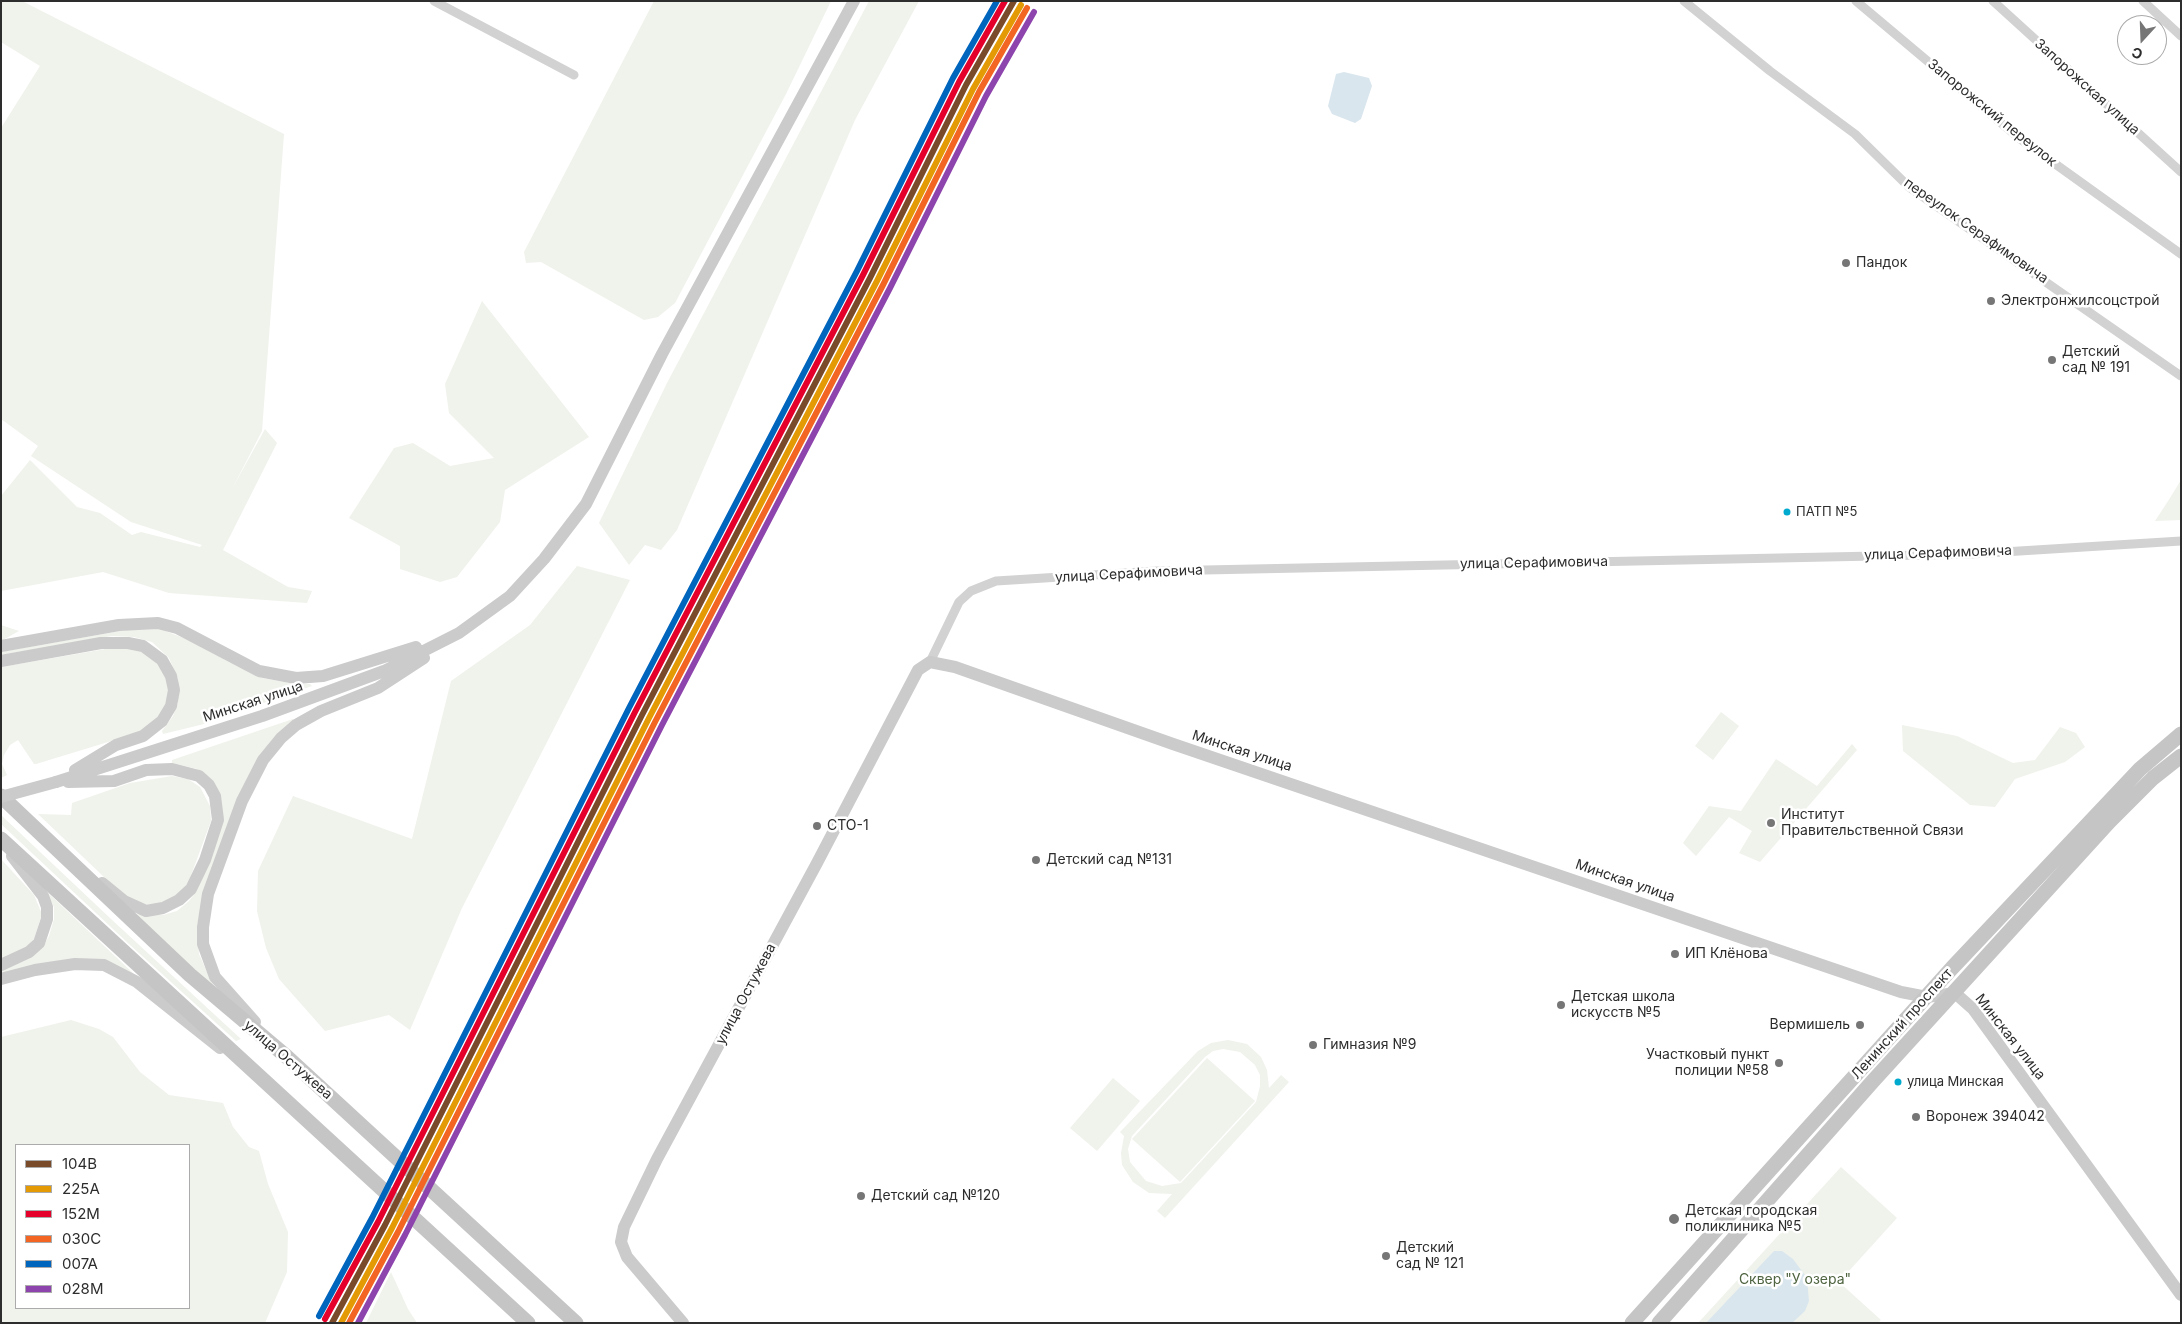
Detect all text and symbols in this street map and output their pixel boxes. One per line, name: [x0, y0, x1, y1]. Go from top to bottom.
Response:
north arrow: [2117, 15, 2167, 65]
street label: Запорожская улица: [2031, 35, 2143, 139]
text: С: [2129, 44, 2145, 63]
street label: Запорожский переулок: [1924, 56, 2060, 170]
street label: переулок Серафимовича: [1901, 175, 2051, 287]
place label: Пандок: [1856, 255, 1907, 271]
marker: Пандок: [1840, 257, 1852, 269]
place label: Электронжилсоцстрой: [2001, 293, 2159, 309]
marker: Электронжилсоцстрой: [1985, 295, 1997, 307]
place label: Детский сад № 191: [2062, 344, 2130, 377]
marker: Детский сад № 191: [2046, 354, 2058, 366]
place label: ПАТП №5: [1796, 504, 1857, 520]
marker: ПАТП №5: [1782, 507, 1792, 517]
street label: улица Серафимовича: [1864, 542, 2012, 564]
street label: улица Серафимовича: [1460, 553, 1608, 573]
street label: улица Серафимовича: [1055, 562, 1203, 586]
street label: Минская улица: [201, 678, 305, 726]
street label: Минская улица: [1190, 727, 1294, 775]
place label: Институт Правительственной Связи: [1781, 807, 1964, 840]
marker: Институт Правительственной Связи: [1765, 817, 1777, 829]
place label: СТО-1: [827, 818, 869, 834]
marker: СТО-1: [811, 820, 823, 832]
place label: Детский сад №131: [1046, 852, 1172, 868]
marker: Детский сад №131: [1030, 854, 1042, 866]
street label: Минская улица: [1573, 856, 1677, 906]
street label: улица Остужева: [712, 941, 780, 1047]
place label: ИП Клёнова: [1685, 946, 1768, 962]
marker: ИП Клёнова: [1669, 948, 1681, 960]
street label: Ленинский проспект: [1848, 965, 1956, 1083]
place label: Детская школа искусств №5: [1571, 989, 1675, 1022]
street label: Минская улица: [1971, 991, 2049, 1083]
marker: Детская школа искусств №5: [1555, 999, 1567, 1011]
street label: улица Остужева: [240, 1017, 336, 1103]
place label: Вермишель: [1770, 1017, 1850, 1033]
marker: Вермишель: [1854, 1019, 1866, 1031]
place label: Гимназия №9: [1323, 1037, 1416, 1053]
marker: Гимназия №9: [1307, 1039, 1319, 1051]
place label: Участковый пункт полиции №58: [1646, 1047, 1769, 1080]
marker: Участковый пункт полиции №58: [1773, 1057, 1785, 1069]
place label: улица Минская: [1907, 1074, 2004, 1090]
marker: улица Минская: [1893, 1077, 1903, 1087]
place label: Воронеж 394042: [1926, 1109, 2045, 1125]
marker: Воронеж 394042: [1910, 1111, 1922, 1123]
legend: [15, 1144, 190, 1309]
text: 104В: [62, 1154, 97, 1173]
text: 225А: [62, 1179, 100, 1198]
place label: Детский сад №120: [871, 1188, 1000, 1204]
marker: Детский сад №120: [855, 1190, 867, 1202]
place label: Детская городская поликлиника №5: [1685, 1203, 1817, 1236]
text: 152М: [62, 1204, 100, 1223]
marker: Детская городская поликлиника №5: [1667, 1212, 1681, 1226]
text: 030C: [62, 1229, 101, 1248]
place label: Детский сад № 121: [1396, 1240, 1464, 1272]
marker: Детский сад № 121: [1380, 1250, 1392, 1262]
text: 007А: [62, 1254, 98, 1273]
park label: Сквер "У озера": [1739, 1272, 1851, 1288]
text: 028М: [62, 1279, 103, 1298]

